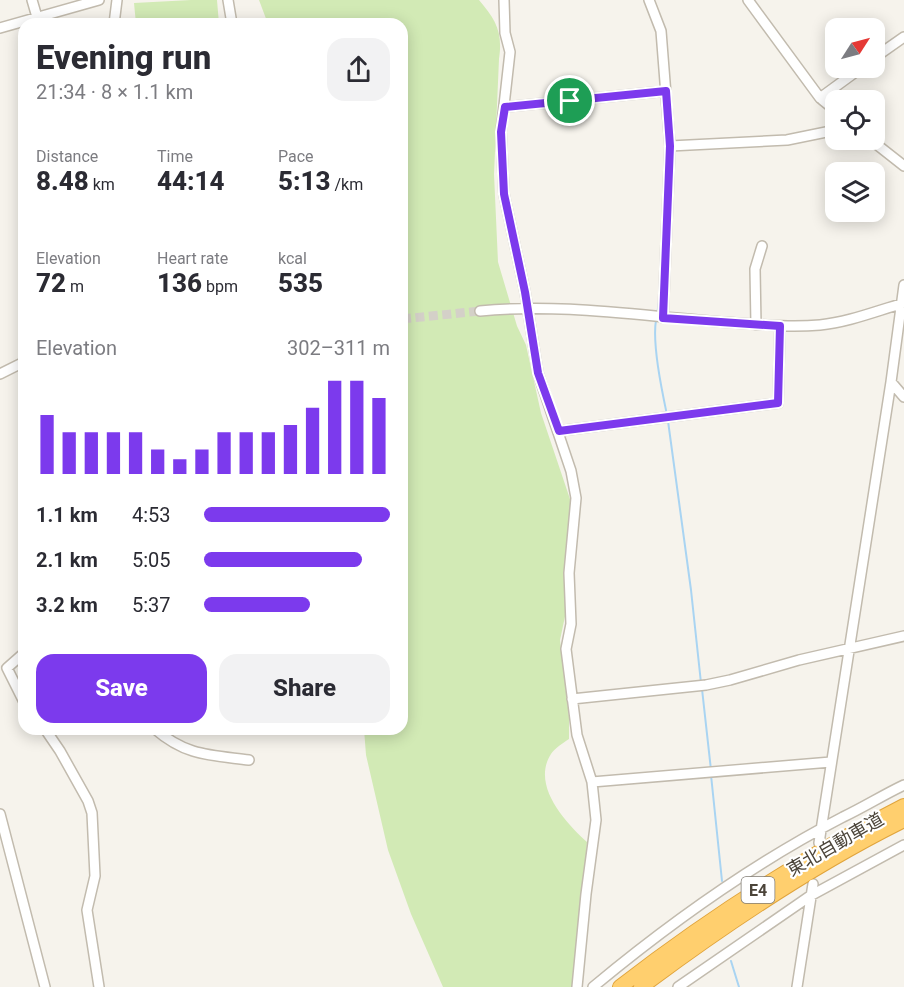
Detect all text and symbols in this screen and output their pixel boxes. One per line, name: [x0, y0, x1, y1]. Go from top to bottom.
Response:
north arrow: [825, 18, 885, 78]
map controls: [825, 18, 885, 222]
text: Evening run: [36, 38, 211, 77]
button: share: [327, 38, 390, 101]
pin: [544, 75, 595, 126]
text: 21:34 · 8 × 1.1 km: [36, 80, 193, 104]
icon: arrive: [553, 84, 586, 117]
button: locate: [825, 90, 885, 150]
text: Distance: [36, 147, 98, 166]
text: Time: [157, 147, 193, 166]
text: Pace: [278, 147, 314, 166]
button: layers: [825, 162, 885, 222]
text: 8.48: [36, 166, 89, 196]
text: 44:14: [157, 166, 225, 196]
text: 5:13: [278, 166, 331, 196]
text: km: [89, 175, 115, 194]
text: /km: [331, 175, 363, 194]
text: Elevation: [36, 249, 101, 268]
text: Heart rate: [157, 249, 228, 268]
text: kcal: [278, 249, 307, 268]
text: 72: [36, 268, 66, 298]
text: 136: [157, 268, 202, 298]
text: 535: [278, 268, 323, 298]
text: m: [66, 277, 84, 296]
text: bpm: [202, 277, 238, 296]
text: Elevation: [36, 336, 117, 360]
text: 302–311 m: [287, 336, 390, 360]
text: 1.1 km: [36, 503, 98, 527]
text: 4:53: [132, 503, 171, 527]
text: 2.1 km: [36, 548, 98, 572]
text: 5:05: [132, 548, 171, 572]
text: 3.2 km: [36, 593, 98, 617]
text: 5:37: [132, 593, 171, 617]
button: Save: [36, 654, 207, 723]
button: Share: [219, 654, 390, 723]
street label: 東北自動車道: [783, 808, 887, 880]
road number: E4: [742, 877, 774, 903]

